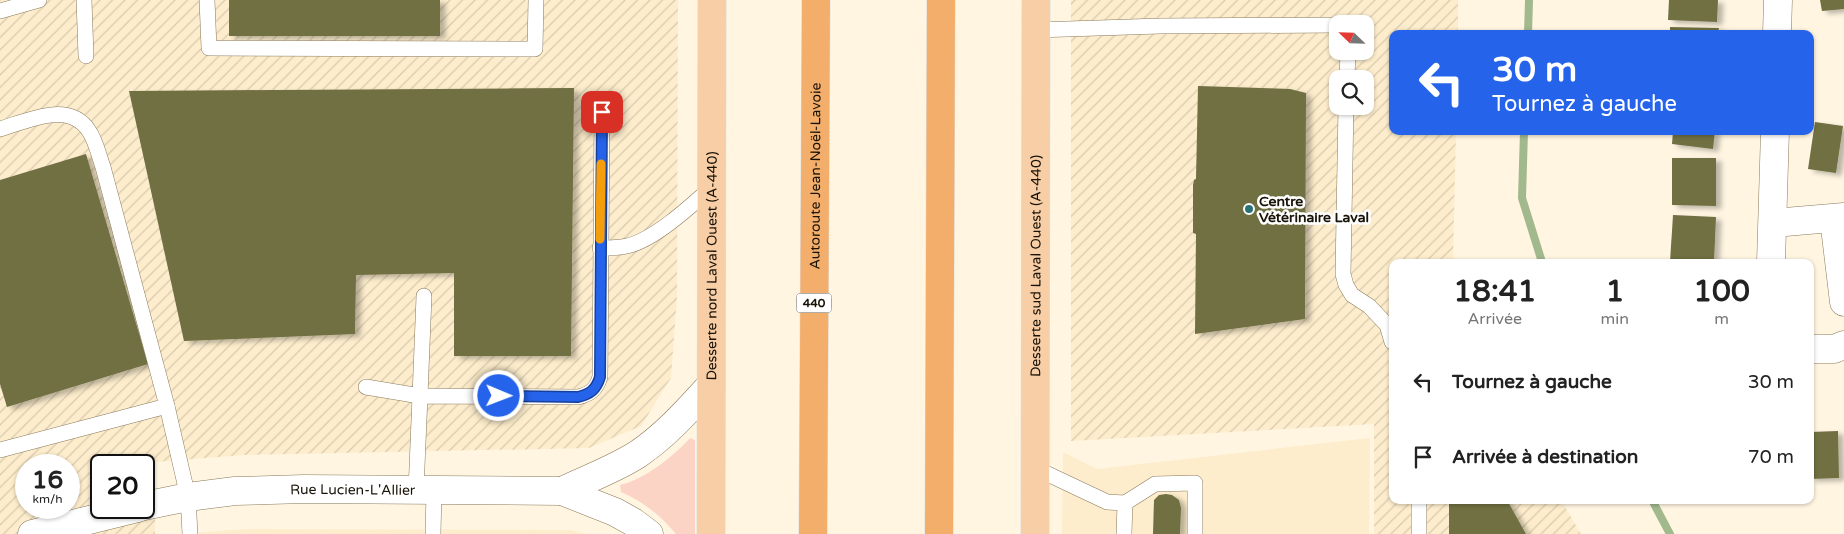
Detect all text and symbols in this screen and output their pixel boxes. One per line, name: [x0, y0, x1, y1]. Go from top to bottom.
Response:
north arrow: [1329, 15, 1374, 60]
map controls: [1329, 15, 1374, 115]
text: 30 m: [1492, 49, 1577, 91]
icon: left: [1409, 50, 1474, 115]
button: search: [1329, 70, 1374, 115]
street label: Autoroute Jean-Noël-Lavoie: [806, 82, 824, 270]
pin: [581, 91, 623, 133]
text: Tournez à gauche: [1492, 91, 1677, 117]
icon: arrive: [588, 98, 616, 126]
street label: Desserte nord Laval Ouest (A-440): [703, 151, 720, 381]
street label: Desserte sud Laval Ouest (A-440): [1027, 155, 1044, 377]
place label: Centre Vétérinaire Laval: [1259, 193, 1369, 226]
marker: Centre Vétérinaire Laval: [1243, 203, 1255, 215]
text: 18:41: [1453, 273, 1536, 310]
text: 1: [1605, 273, 1624, 310]
text: 100: [1693, 273, 1750, 310]
road number: 440: [796, 294, 832, 312]
text: Arrivée: [1468, 309, 1522, 329]
text: min: [1601, 309, 1629, 329]
text: m: [1714, 309, 1729, 329]
icon: left: [1409, 368, 1437, 396]
position arrow: [472, 369, 524, 421]
text: Tournez à gauche: [1452, 371, 1612, 393]
text: 30 m: [1748, 371, 1794, 393]
icon: arrive: [1409, 443, 1437, 471]
text: Arrivée à destination: [1452, 446, 1638, 468]
text: 70 m: [1748, 446, 1794, 468]
speed limit sign: 20: [90, 454, 155, 519]
text: 16: [32, 465, 63, 495]
street label: Rue Lucien-L'Allier: [290, 480, 416, 498]
text: km/h: [32, 492, 63, 506]

